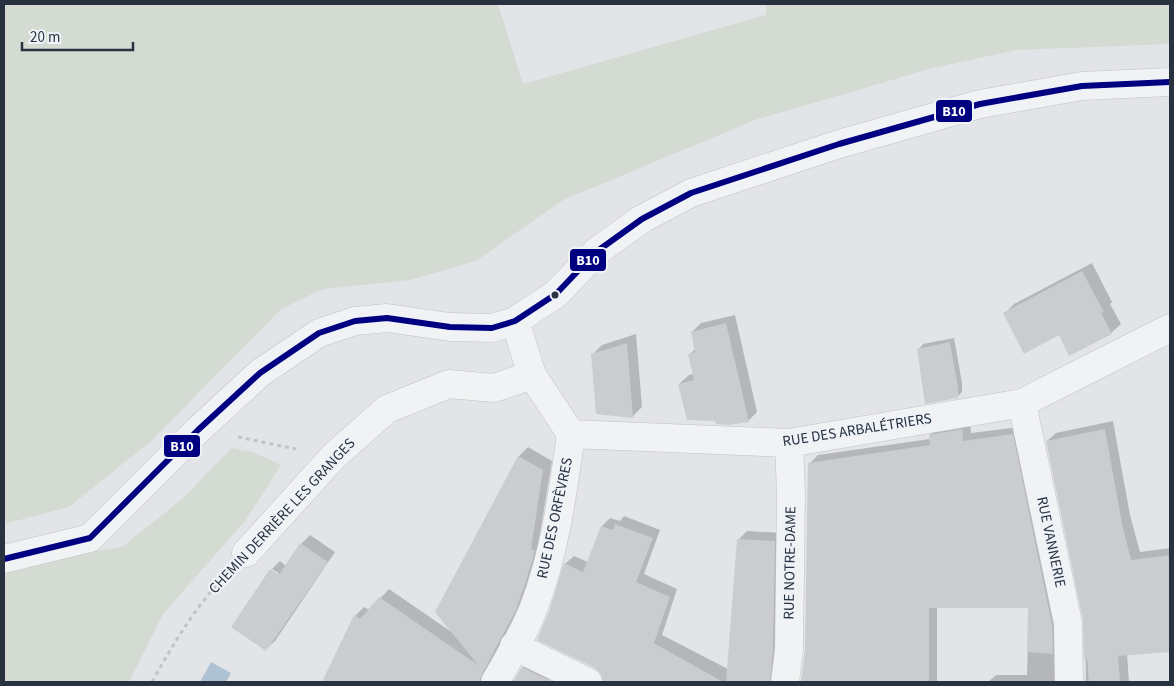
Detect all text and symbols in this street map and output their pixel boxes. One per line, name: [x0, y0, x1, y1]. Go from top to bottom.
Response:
scale bar: [22, 20, 134, 52]
text: 20 m: [30, 27, 60, 48]
line badge: B10: [935, 99, 973, 123]
text: B10: [942, 102, 966, 122]
line badge: B10: [569, 248, 607, 272]
text: B10: [576, 251, 600, 271]
unlabelled marker: [550, 290, 560, 300]
street label: RUE DES ARBALÉTRIERS: [781, 408, 933, 452]
street label: CHEMIN DERRIÈRE LES GRANGES: [204, 433, 360, 599]
line badge: B10: [163, 434, 201, 458]
text: B10: [170, 437, 194, 457]
street label: RUE DES ORFÈVRES: [532, 456, 578, 580]
street label: RUE VANNERIE: [1031, 495, 1071, 590]
street label: RUE NOTRE-DAME: [779, 506, 801, 620]

